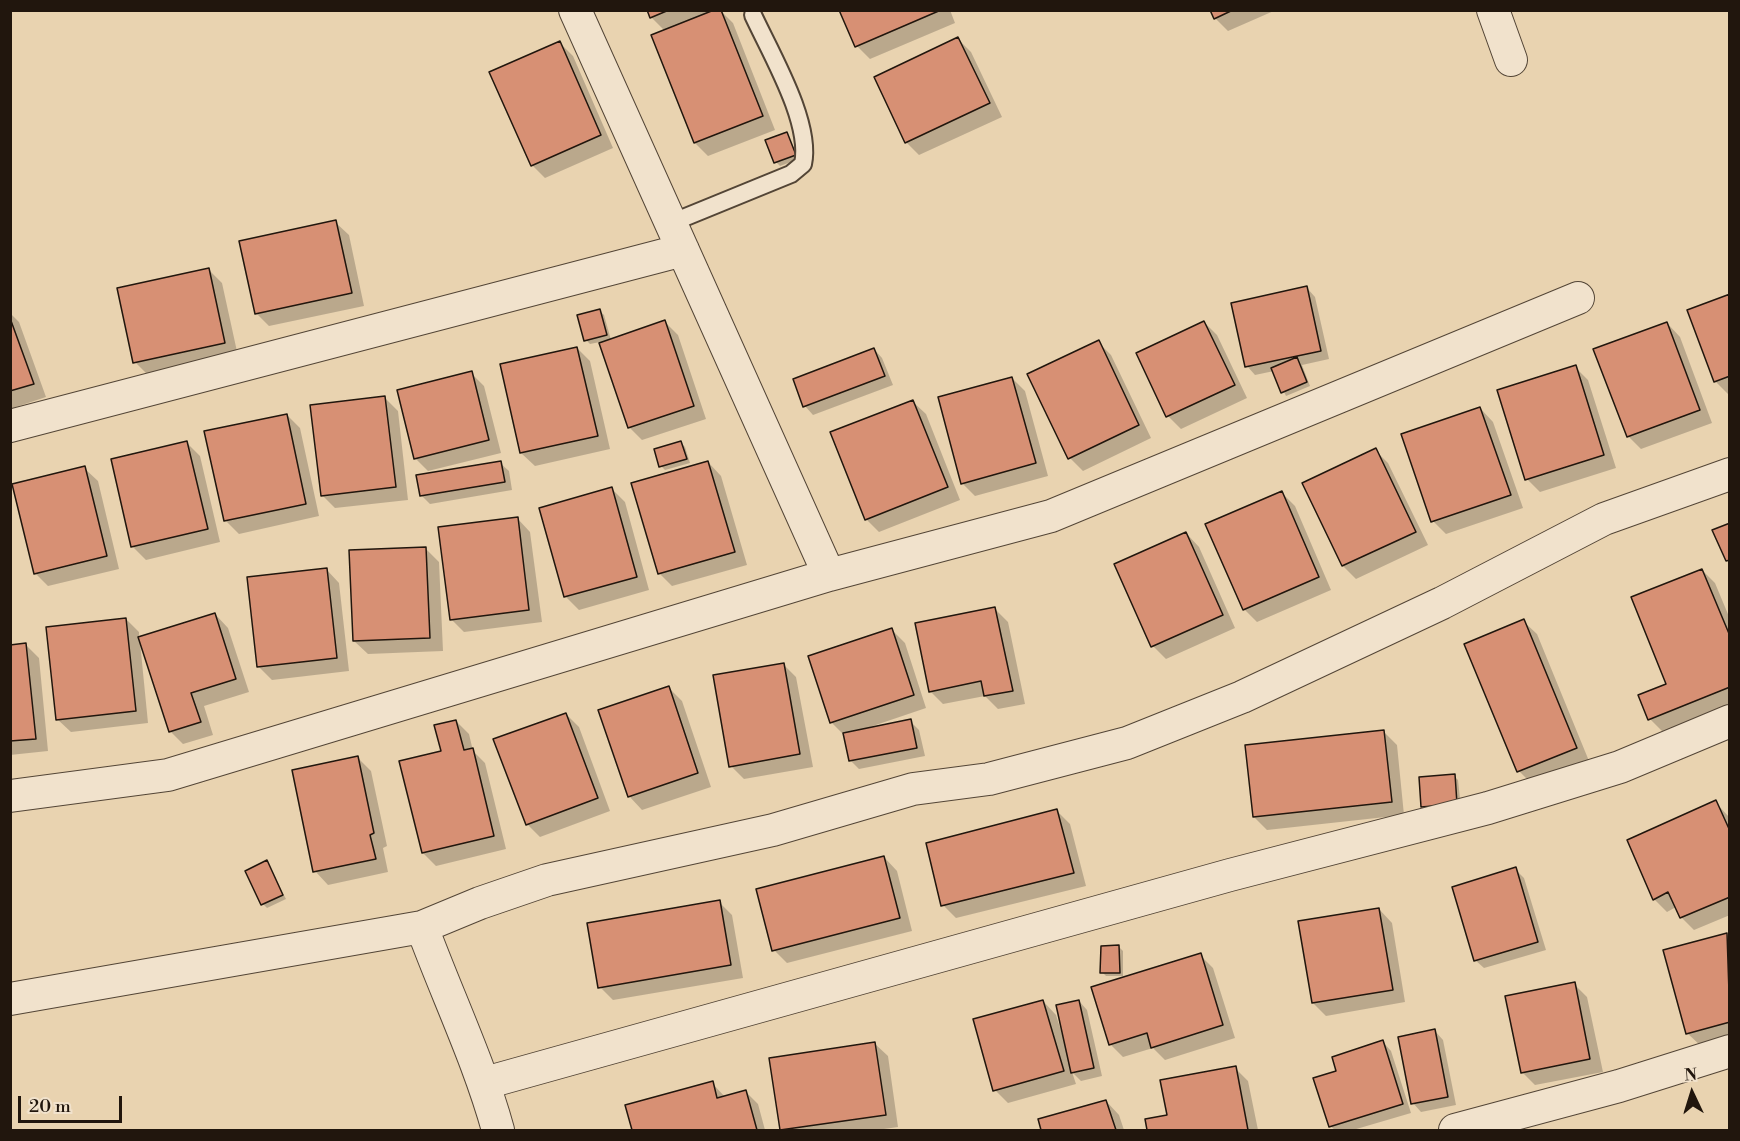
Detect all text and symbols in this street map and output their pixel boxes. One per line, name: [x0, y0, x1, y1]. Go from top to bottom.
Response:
north arrow: [1662, 1063, 1722, 1123]
text: N: [1684, 1065, 1698, 1085]
scale bar: [21, 1084, 124, 1122]
text: 20 m: [29, 1095, 71, 1118]

